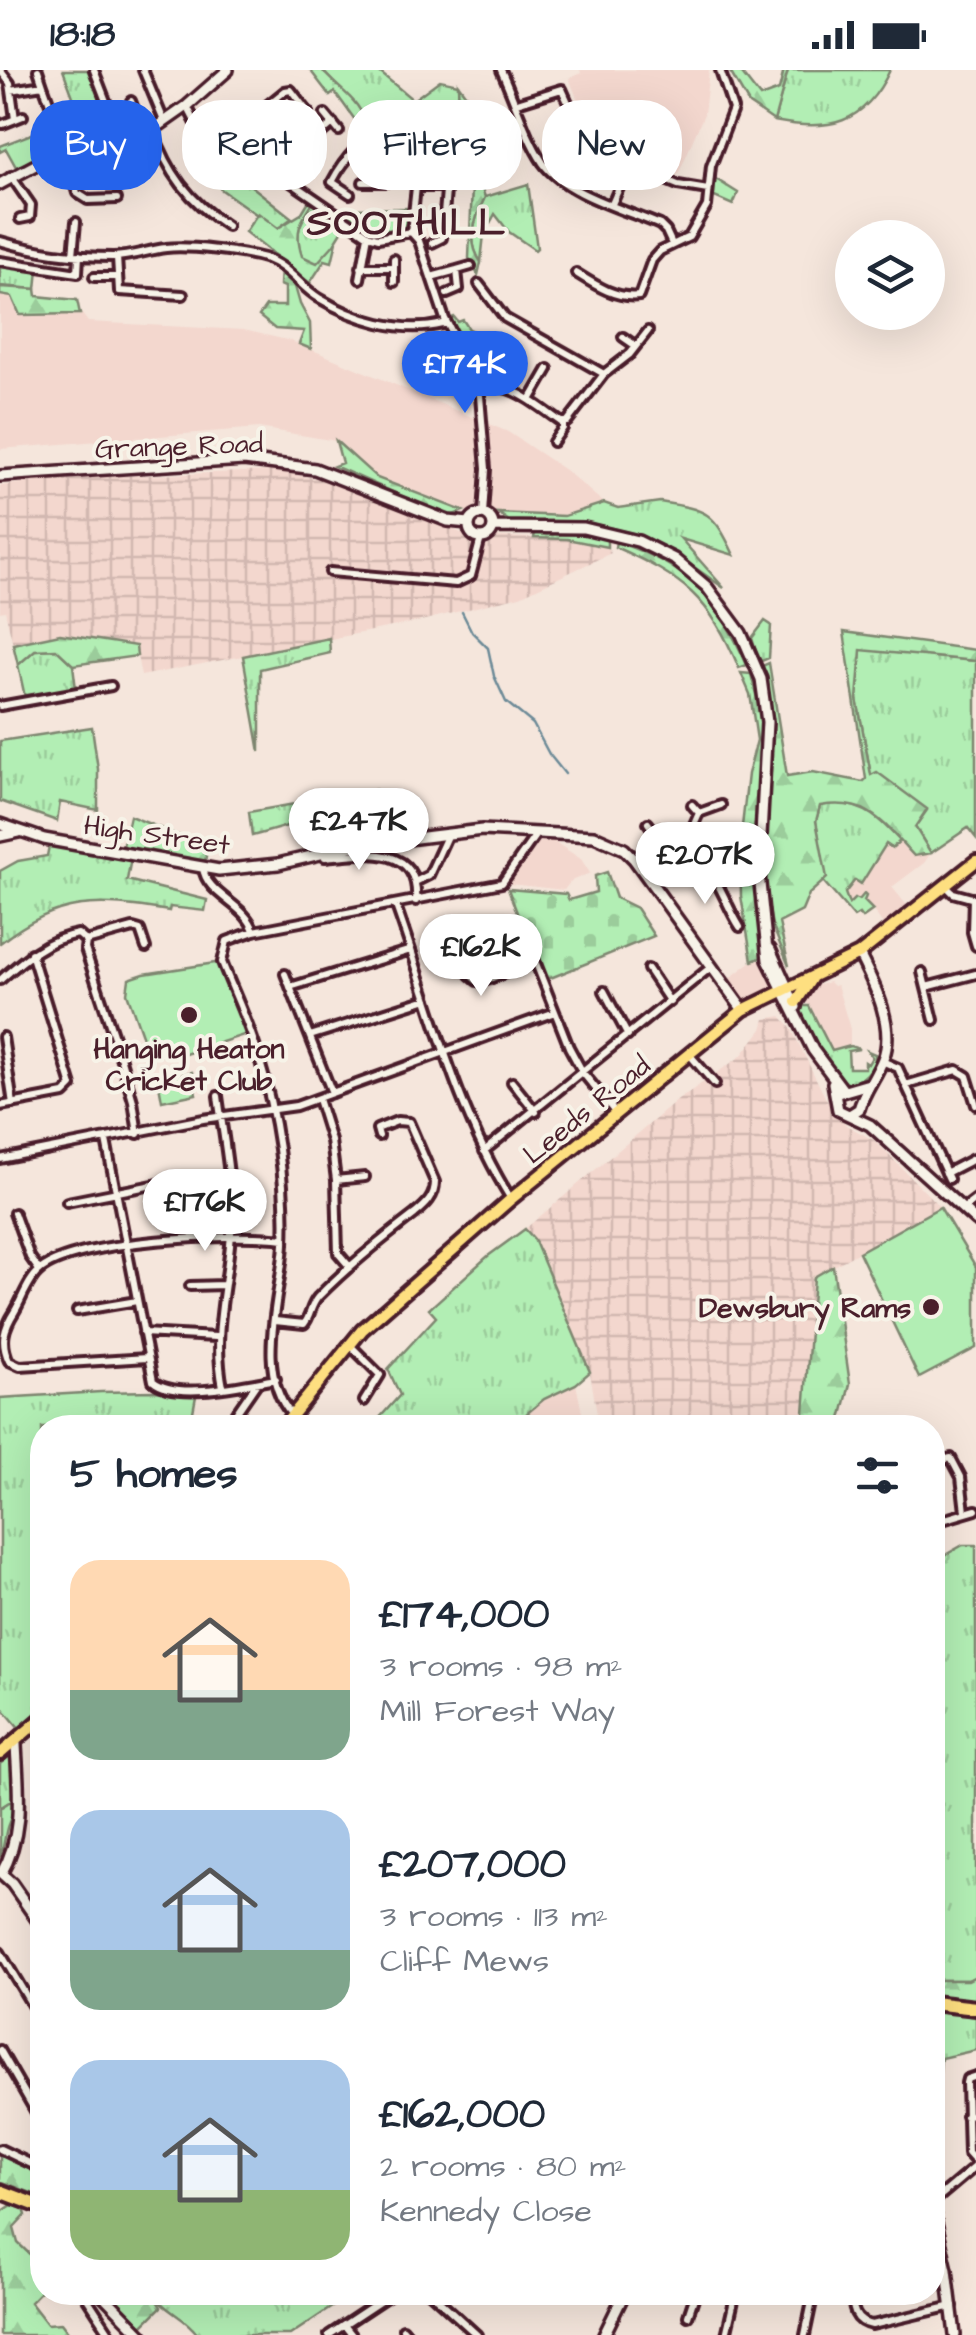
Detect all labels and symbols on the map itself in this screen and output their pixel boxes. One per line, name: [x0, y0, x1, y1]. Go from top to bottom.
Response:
district label: SOOTHILL: [306, 198, 507, 250]
pin: £174K: [395, 331, 535, 416]
street label: Grange Road: [94, 424, 264, 470]
pin: £247K: [289, 788, 429, 873]
street label: High Street: [81, 806, 233, 866]
pin: £207K: [635, 822, 775, 907]
pin: £162K: [411, 914, 551, 999]
marker: Hanging Heaton Cricket Club: [178, 1004, 200, 1026]
place label: Hanging Heaton Cricket Club: [94, 1030, 284, 1101]
street label: Leeds Road: [515, 1047, 659, 1174]
pin: £176K: [135, 1169, 275, 1254]
place label: Dewsbury Rams: [699, 1289, 911, 1331]
marker: Dewsbury Rams: [920, 1296, 942, 1318]

